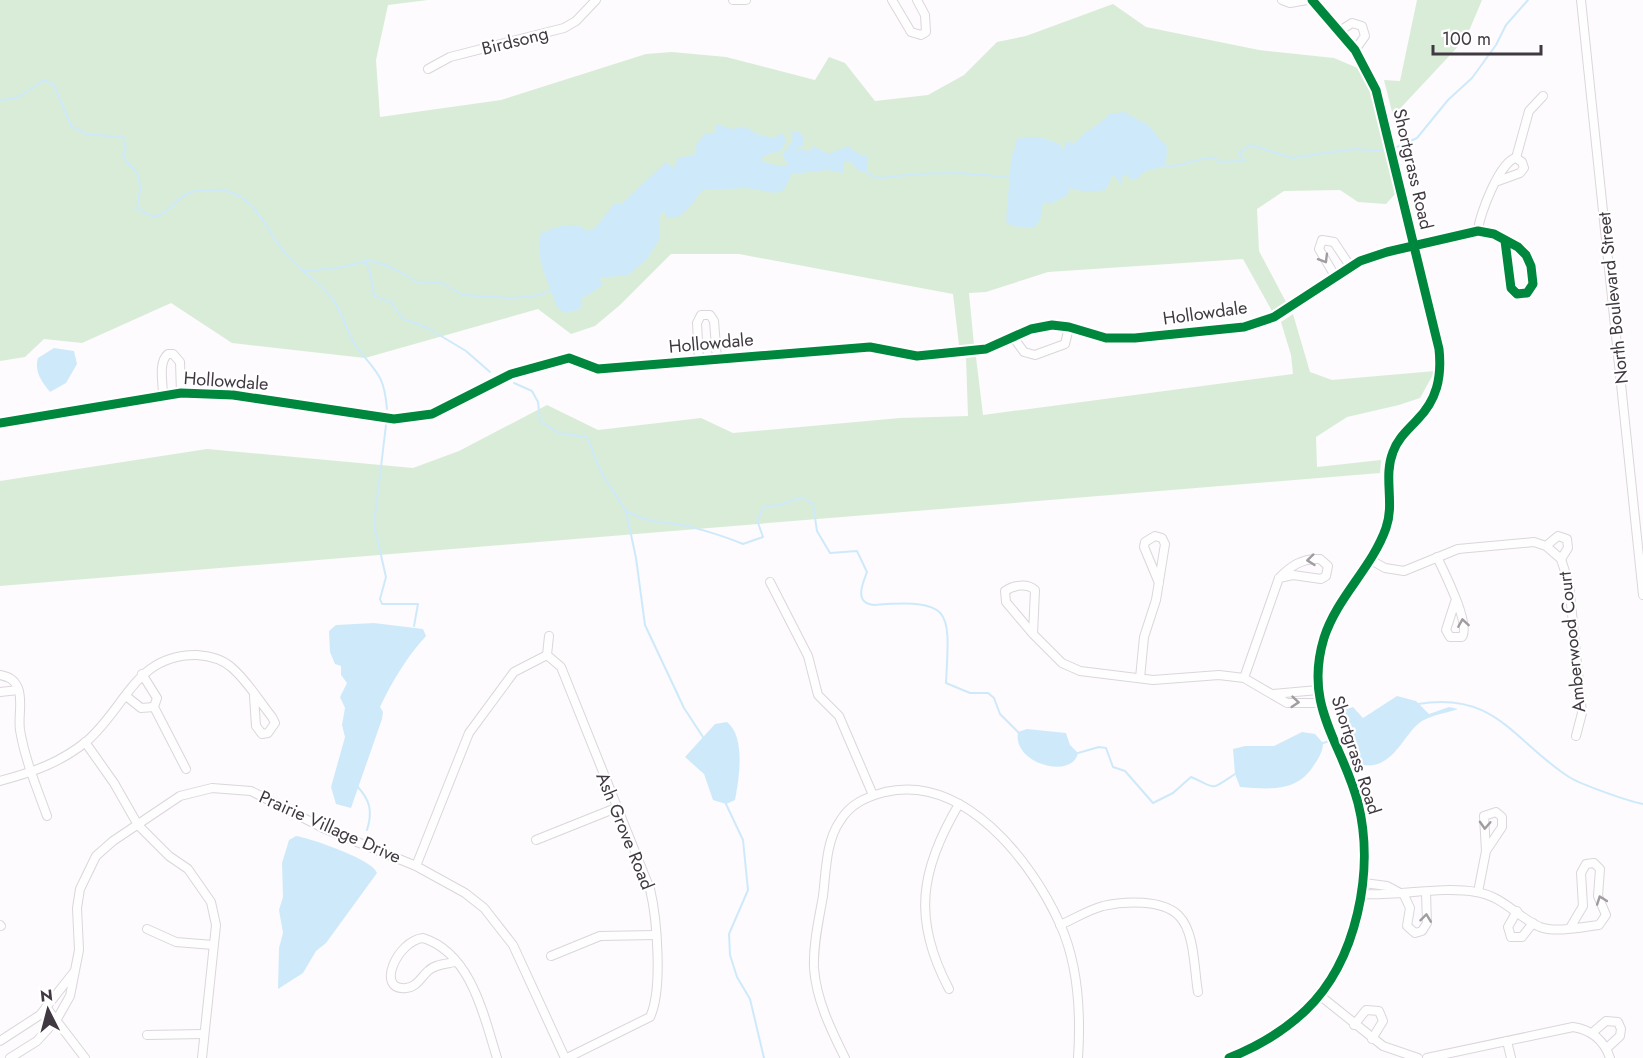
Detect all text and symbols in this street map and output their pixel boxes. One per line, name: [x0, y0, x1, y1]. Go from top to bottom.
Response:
scale bar: [1433, 18, 1541, 56]
street label: Birdsong: [479, 20, 551, 62]
text: 100 m: [1442, 26, 1491, 52]
street label: Shortgrass Road: [1386, 106, 1440, 232]
street label: North Boulevard Street: [1591, 210, 1635, 385]
one-way arrow: [1317, 253, 1329, 263]
street label: Hollowdale: [1161, 294, 1249, 332]
street label: Hollowdale: [667, 326, 755, 360]
street label: Hollowdale: [183, 365, 269, 397]
one-way arrow: [1306, 554, 1316, 566]
street label: Amberwood Court: [1552, 570, 1592, 714]
one-way arrow: [1457, 618, 1469, 628]
street label: Shortgrass Road: [1325, 692, 1387, 818]
one-way arrow: [1290, 696, 1299, 709]
street label: Ash Grove Road: [590, 768, 660, 894]
street label: Prairie Village Drive: [255, 784, 405, 870]
one-way arrow: [1479, 820, 1492, 829]
one-way arrow: [1596, 895, 1609, 906]
one-way arrow: [1419, 913, 1432, 923]
north arrow: [18, 980, 78, 1040]
text: N: [39, 983, 54, 1008]

